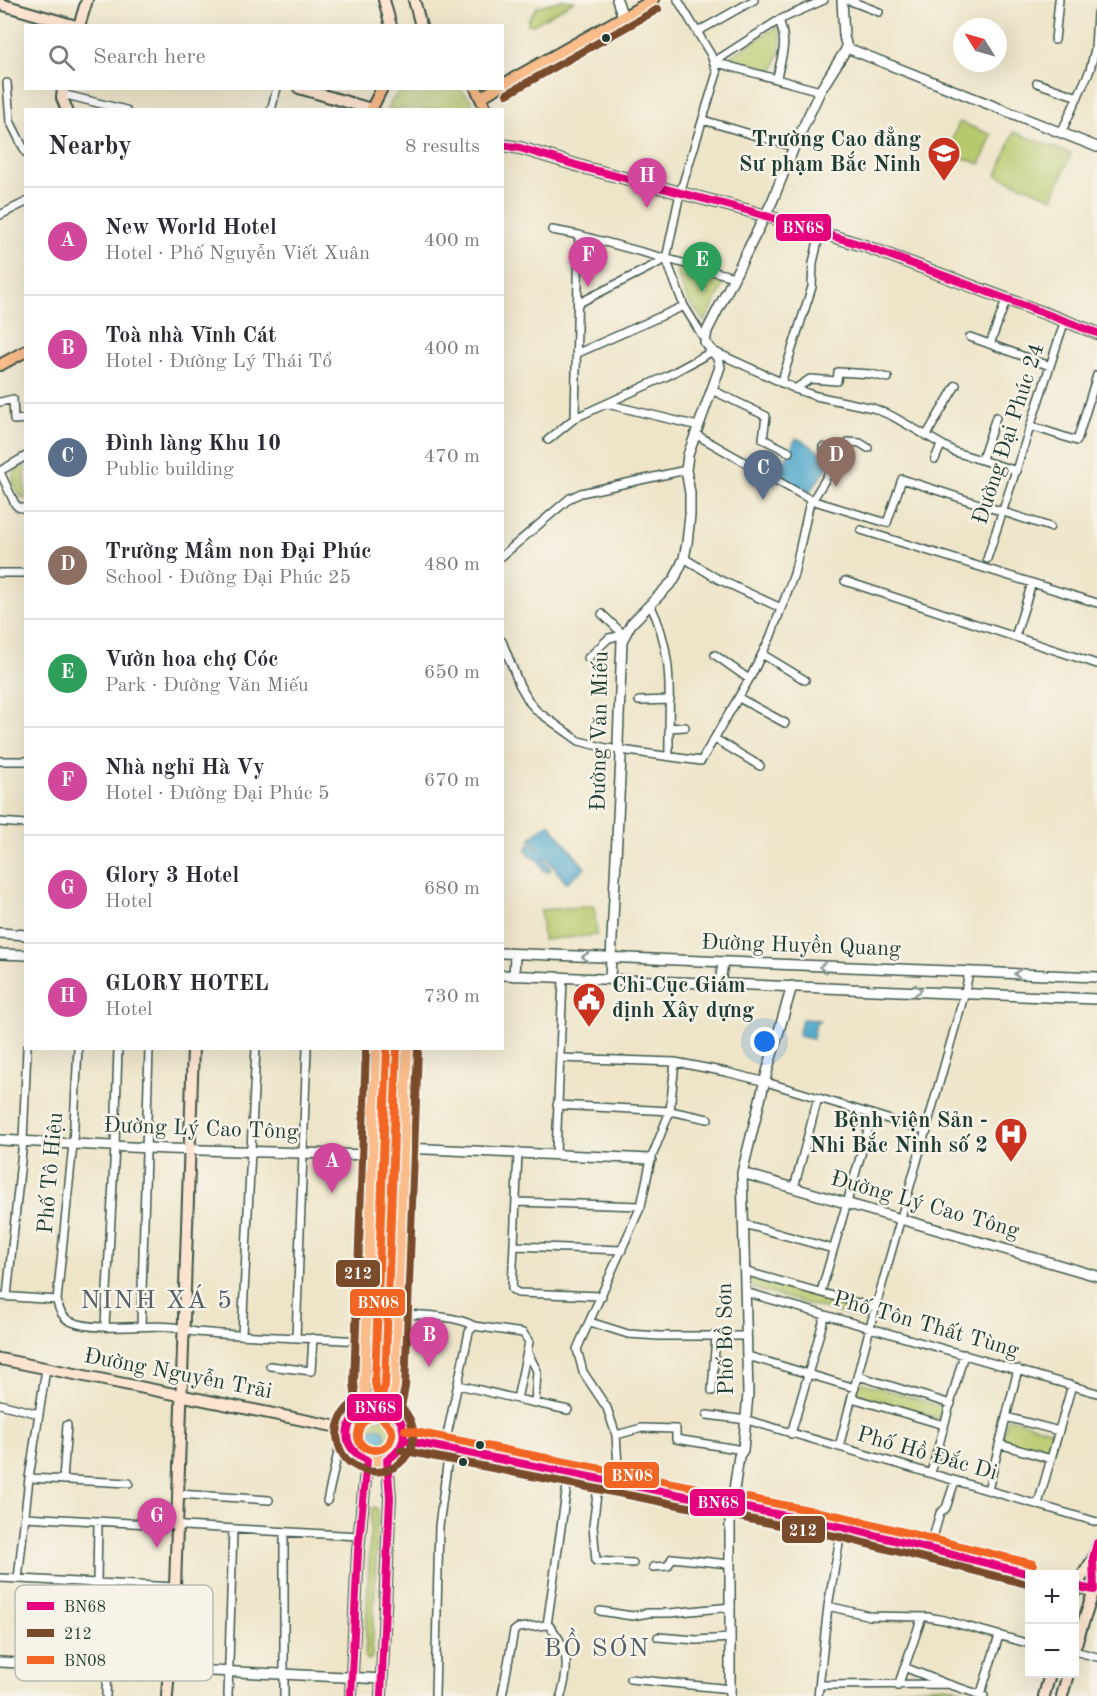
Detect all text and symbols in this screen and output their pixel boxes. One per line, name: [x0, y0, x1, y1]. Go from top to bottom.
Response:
north arrow: [953, 18, 1007, 72]
search box: [24, 24, 504, 90]
unlabelled marker: [600, 32, 612, 44]
icon: search: [45, 41, 78, 74]
text: Search here: [93, 46, 206, 68]
place label: Trường Cao đẳng Sư phạm Bắc Ninh: [739, 126, 921, 176]
text: Nearby: [48, 134, 132, 160]
school or university icon: Trường Cao đẳng Sư phạm Bắc Ninh: [926, 135, 962, 182]
text: 8 results: [405, 137, 480, 157]
pin: H: [628, 158, 666, 208]
line badge: BN68: [775, 213, 832, 242]
text: New World Hotel: [105, 217, 277, 239]
text: BN68: [782, 221, 824, 237]
text: A: [60, 231, 75, 251]
text: 400 m: [424, 231, 480, 251]
pin: F: [568, 238, 608, 287]
pin: E: [682, 242, 722, 292]
text: Hotel · Phố Nguyễn Viết Xuân: [105, 244, 370, 264]
text: Toà nhà Vĩnh Cát: [105, 325, 276, 347]
text: B: [60, 339, 75, 359]
text: 400 m: [424, 339, 480, 359]
street label: Đường Đại Phúc 24: [969, 341, 1049, 527]
text: Hotel · Đường Lý Thái Tổ: [105, 352, 332, 372]
text: Đình làng Khu 10: [105, 433, 281, 455]
pin: D: [816, 438, 856, 487]
text: C: [61, 447, 74, 467]
text: 470 m: [424, 447, 480, 467]
pin: C: [744, 450, 783, 500]
text: Public building: [105, 460, 234, 480]
text: Trường Mầm non Đại Phúc: [105, 541, 372, 563]
text: D: [60, 555, 75, 575]
text: 480 m: [424, 555, 480, 575]
text: School · Đường Đại Phúc 25: [105, 568, 351, 588]
text: Vườn hoa chợ Cóc: [105, 649, 279, 671]
street label: Đường Văn Miếu: [588, 650, 612, 811]
text: E: [61, 663, 74, 683]
text: 650 m: [424, 663, 480, 683]
text: Park · Đường Văn Miếu: [105, 676, 309, 696]
text: Nhà nghỉ Hà Vy: [105, 757, 265, 779]
text: F: [61, 771, 74, 791]
text: 670 m: [424, 771, 480, 791]
text: Hotel · Đường Đại Phúc 5: [105, 784, 330, 804]
text: Glory 3 Hotel: [105, 865, 239, 887]
text: G: [60, 879, 75, 899]
text: 680 m: [424, 879, 480, 899]
text: Hotel: [105, 892, 152, 912]
street label: Đường Huyền Quang: [701, 931, 901, 960]
one-way arrow: [581, 950, 590, 963]
one-way arrow: [818, 961, 827, 973]
one-way arrow: [1013, 968, 1022, 980]
text: GLORY HOTEL: [105, 973, 269, 995]
place label: Chi Cục Giám định Xây dựng: [612, 975, 754, 1022]
public building icon: Chi Cục Giám định Xây dựng: [571, 981, 607, 1028]
one-way arrow: [913, 984, 922, 997]
text: H: [59, 987, 76, 1007]
text: 730 m: [424, 987, 480, 1007]
text: Hotel: [105, 1000, 152, 1020]
your location: [750, 1027, 779, 1056]
place label: Bệnh viện Sản - Nhi Bắc Ninh số 2: [809, 1110, 988, 1157]
street label: Phố Tô Hiệu: [35, 1111, 67, 1235]
street label: Đường Lý Cao Tông: [103, 1115, 299, 1143]
hospital icon: Bệnh viện Sản - Nhi Bắc Ninh số 2: [993, 1116, 1029, 1163]
pin: A: [312, 1144, 352, 1193]
street label: Đường Lý Cao Tông: [828, 1168, 1022, 1242]
line badge: 212: [335, 1259, 381, 1288]
text: 212: [344, 1267, 372, 1283]
street label: Phố Bồ Sơn: [713, 1282, 738, 1396]
district label: NINH XÁ 5: [80, 1284, 234, 1314]
line badge: BN08: [349, 1288, 406, 1317]
street label: Phố Tôn Thất Tùng: [831, 1288, 1022, 1362]
text: BN08: [357, 1296, 399, 1312]
pin: B: [410, 1318, 448, 1367]
street label: Đường Nguyễn Trãi: [82, 1344, 274, 1403]
line badge: BN68: [346, 1393, 403, 1422]
text: BN68: [354, 1401, 396, 1417]
street label: Phố Hồ Đắc Di: [854, 1422, 1000, 1485]
unlabelled marker: [474, 1439, 486, 1451]
unlabelled marker: [457, 1456, 469, 1468]
line badge: BN08: [603, 1461, 660, 1489]
text: BN08: [611, 1469, 653, 1485]
line badge: BN68: [689, 1488, 746, 1517]
text: BN68: [697, 1496, 739, 1512]
pin: G: [138, 1498, 176, 1548]
line badge: 212: [781, 1515, 826, 1544]
text: 212: [789, 1524, 817, 1540]
map controls: [1025, 1570, 1079, 1678]
button: +: [1025, 1570, 1079, 1624]
legend: [15, 1585, 213, 1681]
text: BN68: [64, 1600, 106, 1616]
button: −: [1025, 1624, 1079, 1678]
text: 212: [64, 1627, 92, 1643]
district label: BỒ SƠN: [544, 1627, 650, 1662]
text: BN08: [64, 1654, 106, 1670]

